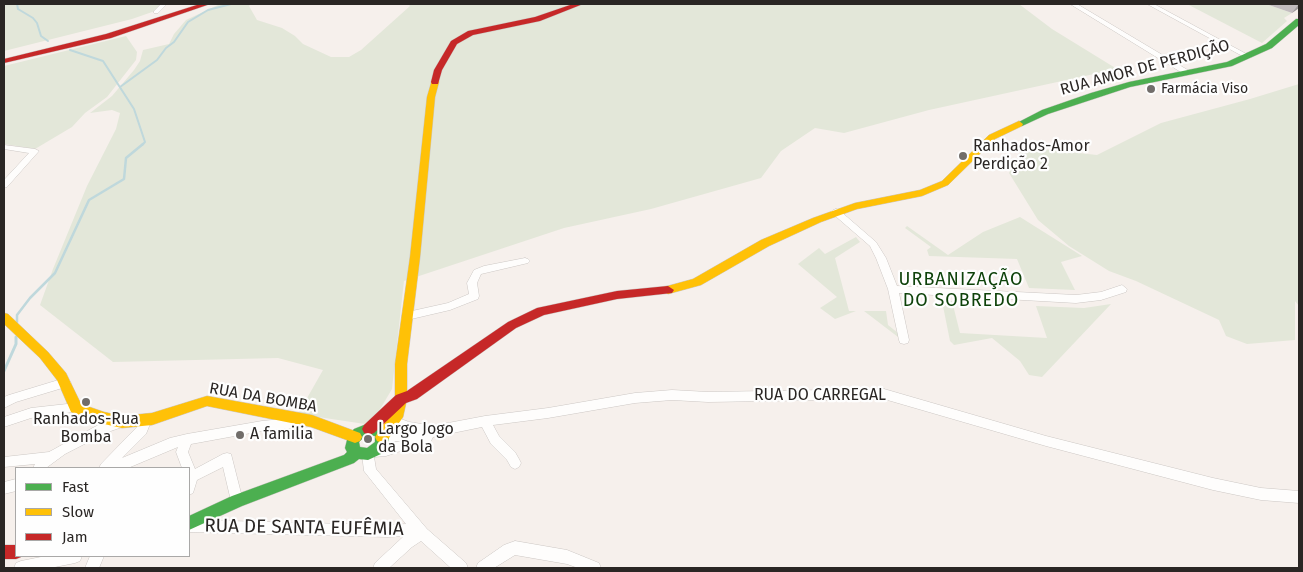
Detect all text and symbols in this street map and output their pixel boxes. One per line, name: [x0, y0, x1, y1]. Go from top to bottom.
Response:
street label: RUA AMOR DE PERDIÇÃO: [1058, 36, 1232, 100]
place label: Farmácia Viso: [1161, 81, 1248, 97]
marker: Farmácia Viso: [1145, 83, 1157, 95]
place label: Ranhados-Amor Perdição 2: [973, 137, 1090, 175]
marker: Ranhados-Amor Perdição 2: [957, 150, 969, 162]
district label: URBANIZAÇÃO DO SOBREDO: [897, 269, 1025, 312]
street label: RUA DA BOMBA: [208, 379, 318, 417]
street label: RUA DO CARREGAL: [754, 386, 886, 406]
marker: Ranhados-Rua Bomba: [80, 396, 92, 408]
place label: Ranhados-Rua Bomba: [33, 410, 139, 448]
place label: Largo Jogo da Bola: [378, 420, 454, 458]
place label: A familia: [250, 425, 313, 445]
marker: A familia: [234, 429, 246, 441]
marker: Largo Jogo da Bola: [362, 433, 374, 445]
legend: [15, 467, 190, 557]
text: Fast: [62, 478, 89, 496]
text: Slow: [62, 503, 94, 521]
street label: RUA DE SANTA EUFÊMIA: [204, 515, 404, 541]
text: Jam: [62, 528, 88, 546]

